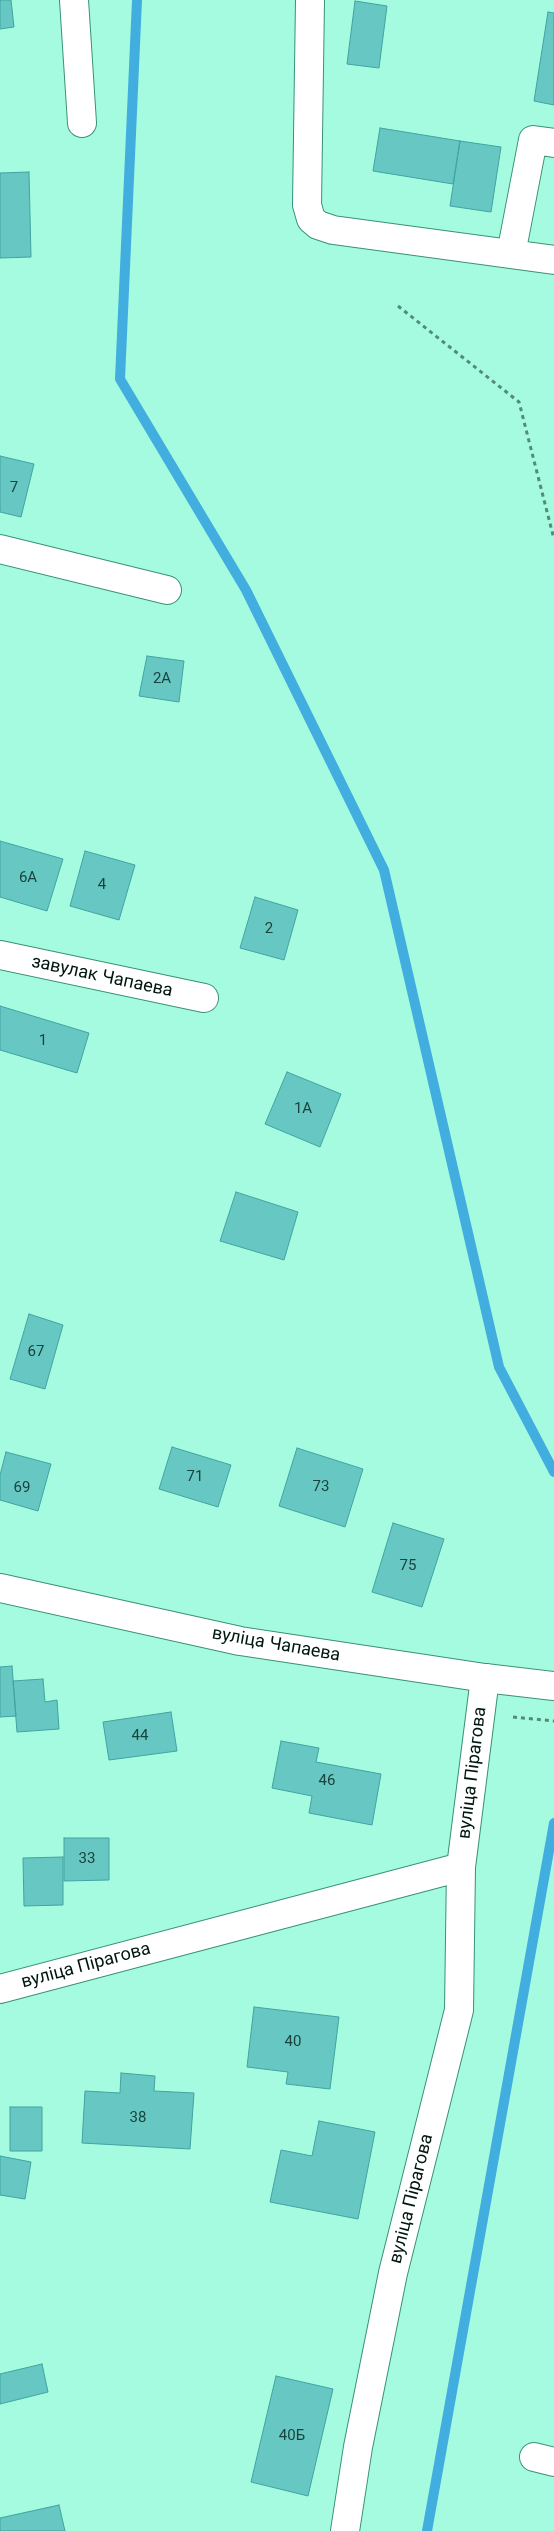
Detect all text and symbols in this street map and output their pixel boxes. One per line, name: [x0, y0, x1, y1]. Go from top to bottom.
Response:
house number: 7: [10, 479, 18, 497]
house number: 2А: [153, 670, 171, 688]
house number: 6А: [19, 869, 37, 887]
house number: 4: [98, 876, 106, 894]
house number: 2: [265, 920, 273, 938]
street label: завулак Чапаева: [30, 952, 174, 1002]
house number: 1: [39, 1032, 47, 1050]
house number: 1А: [294, 1100, 312, 1118]
house number: 67: [28, 1343, 44, 1361]
house number: 71: [187, 1468, 203, 1486]
house number: 73: [313, 1478, 329, 1496]
house number: 69: [14, 1479, 30, 1497]
house number: 75: [400, 1557, 416, 1575]
street label: вуліца Чапаева: [210, 1623, 342, 1667]
street label: вуліца Пірагова: [454, 1706, 492, 1840]
house number: 44: [132, 1727, 148, 1745]
house number: 46: [319, 1772, 335, 1790]
house number: 33: [79, 1850, 95, 1868]
street label: вуліца Пірагова: [19, 1938, 153, 1994]
house number: 40: [285, 2033, 301, 2051]
house number: 38: [130, 2109, 146, 2127]
street label: вуліца Пірагова: [385, 2132, 439, 2266]
house number: 40Б: [279, 2427, 305, 2445]

